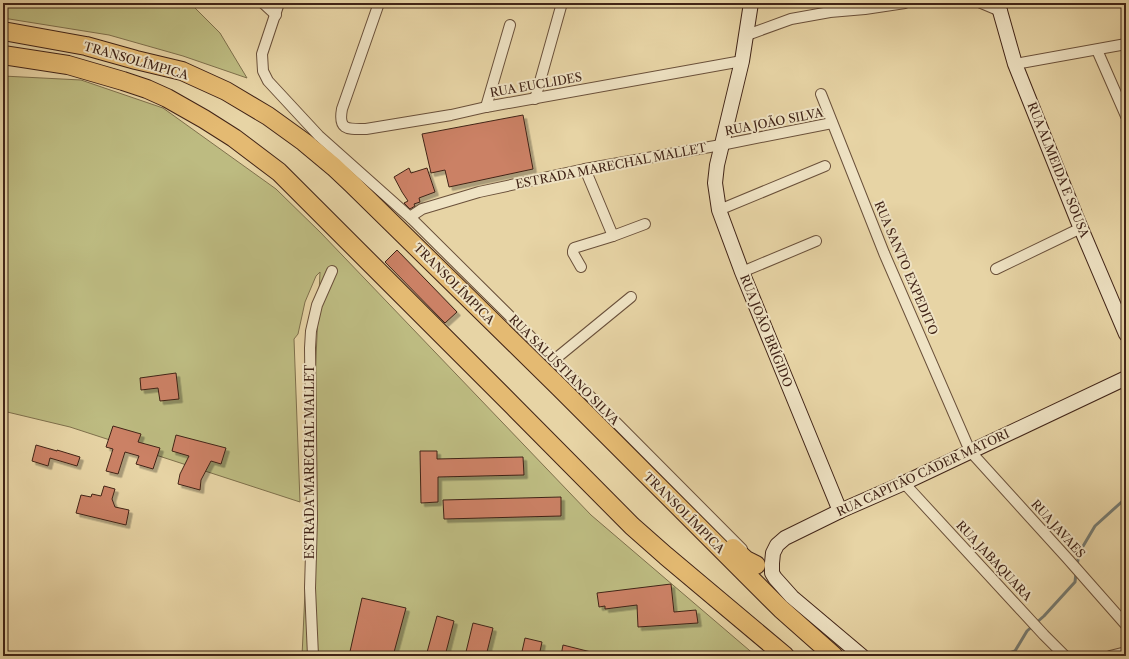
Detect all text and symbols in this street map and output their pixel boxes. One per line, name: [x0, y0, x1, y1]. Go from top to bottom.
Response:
street label: TRANSOLÍMPICA: [82, 37, 192, 83]
street label: RUA EUCLIDES: [489, 69, 583, 100]
street label: RUA ALMEIDA E SOUSA: [1024, 100, 1093, 241]
street label: RUA JOÃO SILVA: [723, 103, 825, 138]
street label: ESTRADA MARECHAL MALLET: [514, 140, 708, 191]
street label: RUA SANTO EXPEDITO: [871, 199, 941, 337]
street label: TRANSOLÍMPICA: [411, 239, 499, 328]
street label: RUA JOÃO BRÍGIDO: [737, 272, 797, 389]
street label: RUA SALUSTIANO SILVA: [506, 311, 623, 429]
street label: ESTRADA MARECHAL MALLET: [302, 365, 317, 559]
street label: RUA CAPITÃO CADER MATORI: [834, 425, 1012, 519]
street label: TRANSOLÍMPICA: [641, 468, 729, 557]
street label: RUA JAVAES: [1028, 496, 1089, 561]
street label: RUA JABAQUARA: [953, 517, 1036, 605]

